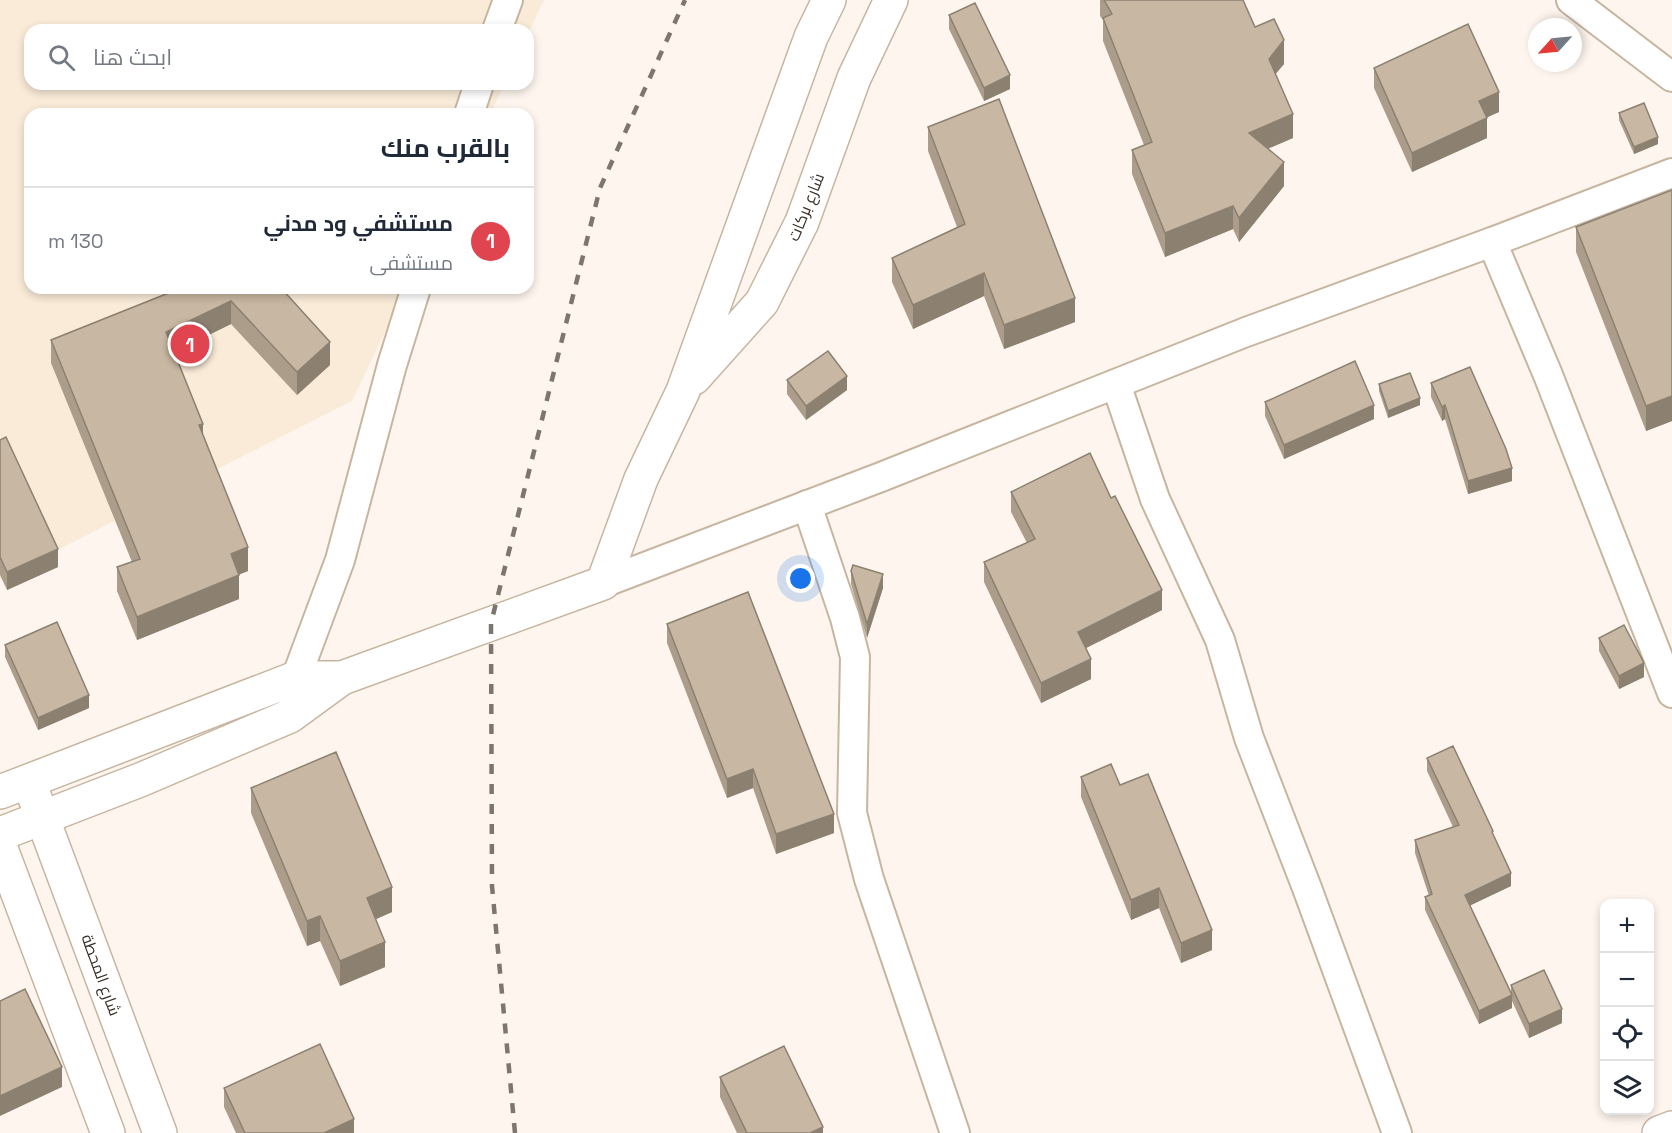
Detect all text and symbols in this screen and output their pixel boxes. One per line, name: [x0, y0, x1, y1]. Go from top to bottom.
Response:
north arrow: [1528, 18, 1582, 72]
search box: [24, 24, 534, 90]
icon: search: [45, 41, 78, 74]
text: ابحث هنا: [93, 43, 172, 71]
text: بالقرب منك: [381, 131, 510, 165]
street label: شارع بركات: [783, 170, 830, 244]
text: مستشفي ود مدني: [264, 209, 453, 237]
text: 130 m: [48, 228, 104, 254]
text: 1: [486, 228, 495, 254]
text: مستشفى: [369, 250, 453, 276]
pin: 1: [170, 322, 210, 366]
your location: [786, 564, 815, 593]
map controls: [1600, 899, 1654, 1115]
button: +: [1600, 899, 1654, 953]
street label: شارع المحطة: [76, 931, 125, 1019]
button: −: [1600, 953, 1654, 1007]
button: locate: [1600, 1007, 1654, 1061]
button: layers: [1600, 1061, 1654, 1115]

